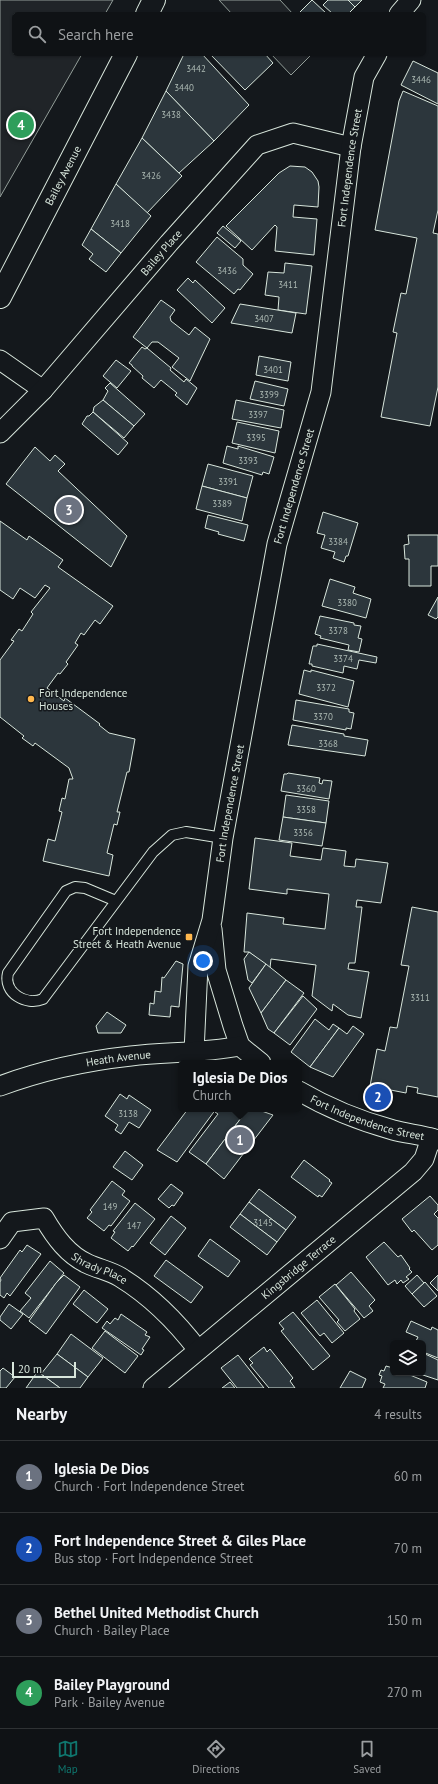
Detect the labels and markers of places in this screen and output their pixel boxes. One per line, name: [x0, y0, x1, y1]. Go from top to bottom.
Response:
pin: 4: [8, 110, 34, 140]
pin: 3: [56, 495, 82, 525]
place label: Fort Independence Houses: [39, 686, 128, 713]
marker: Fort Independence Houses: [26, 694, 36, 704]
place label: Fort Independence Street & Heath Avenue: [73, 924, 181, 951]
marker: Fort Independence Street & Heath Avenue: [184, 932, 194, 942]
pin: 2: [365, 1082, 391, 1112]
pin: 1: [227, 1125, 253, 1155]

